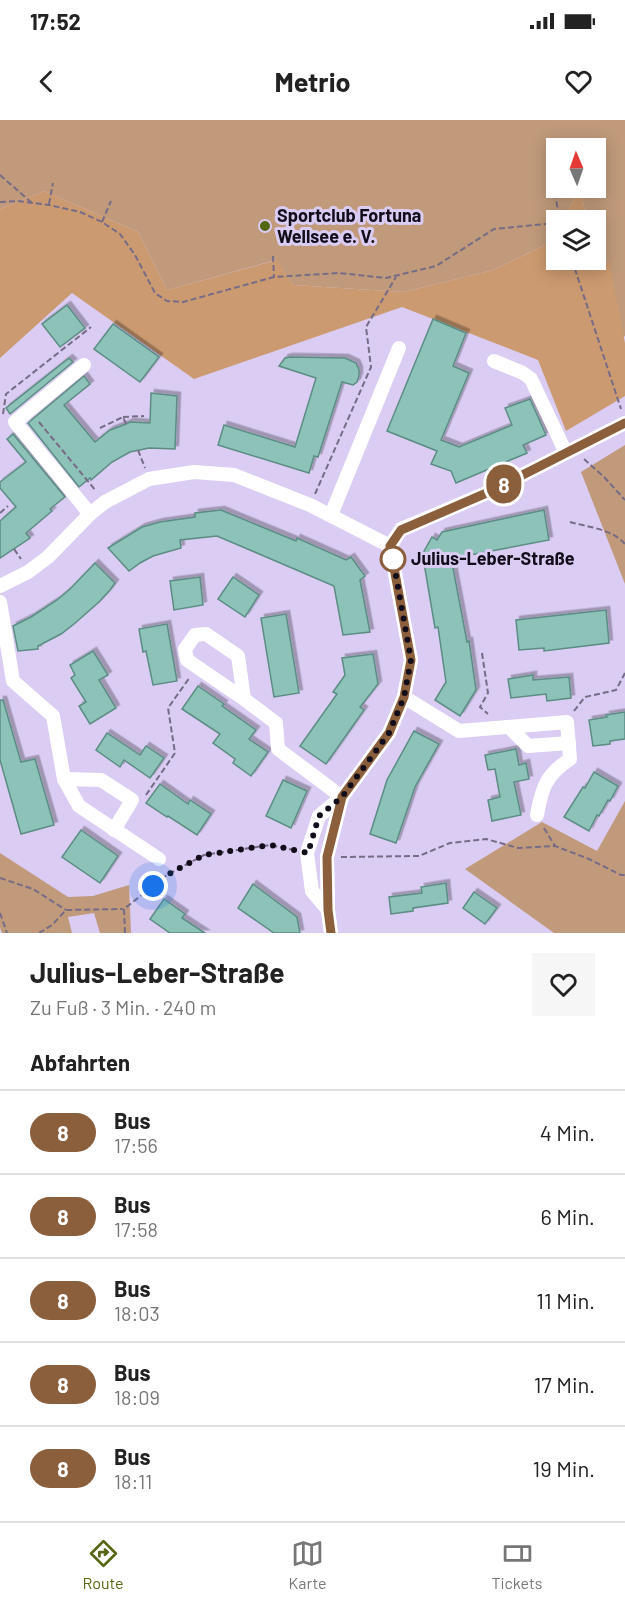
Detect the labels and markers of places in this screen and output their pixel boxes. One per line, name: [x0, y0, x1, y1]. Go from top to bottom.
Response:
place label: Sportclub Fortuna Wellsee e. V.: [277, 204, 421, 247]
marker: Sportclub Fortuna Wellsee e. V.: [258, 219, 272, 233]
marker: Julius-Leber-Straße: [380, 546, 406, 572]
place label: Julius-Leber-Straße: [411, 547, 575, 569]

